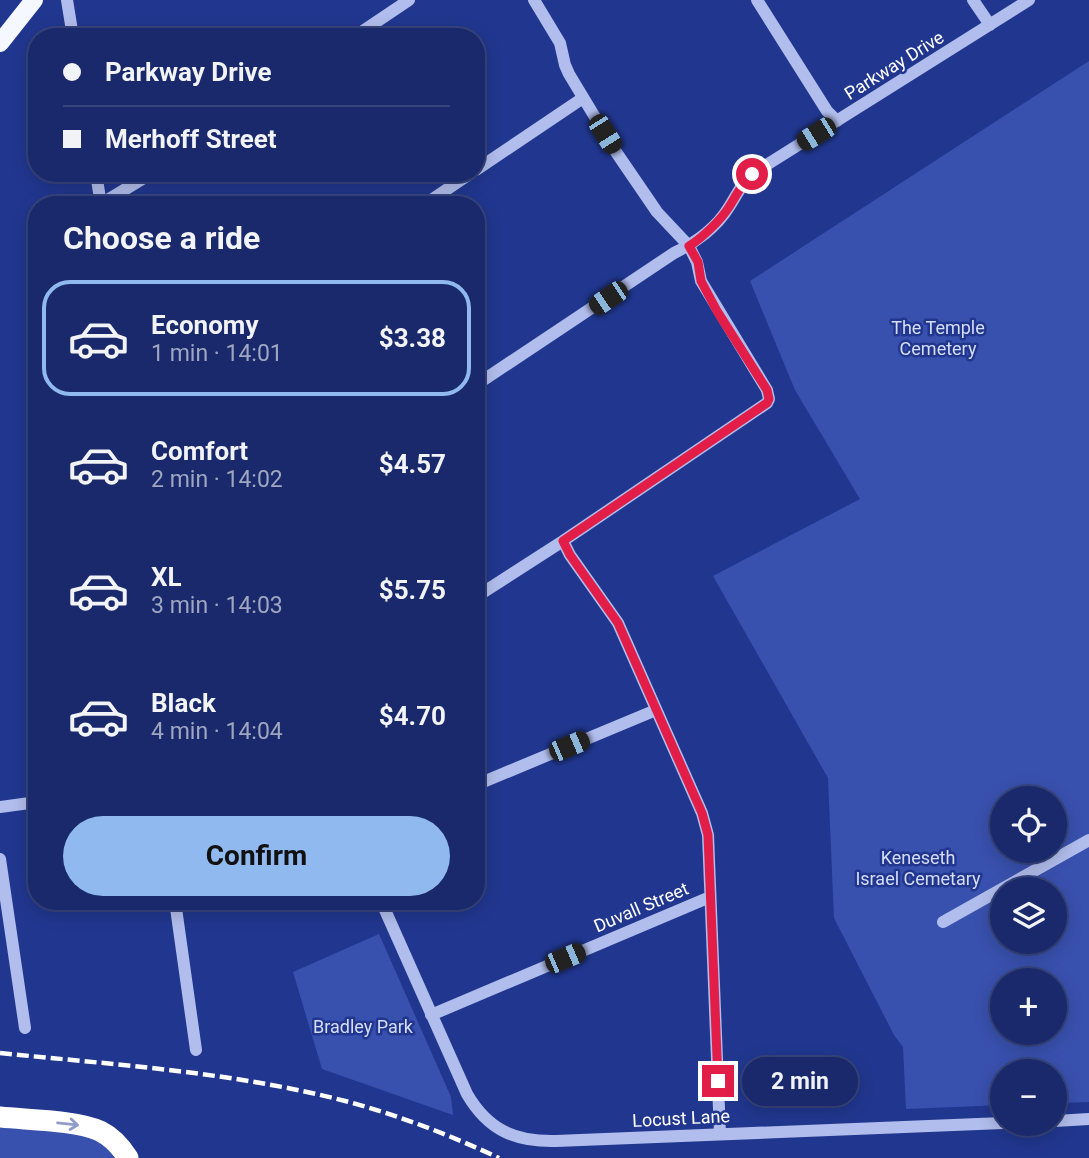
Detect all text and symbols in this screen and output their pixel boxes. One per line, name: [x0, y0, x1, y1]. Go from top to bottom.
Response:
street label: Parkway Drive: [841, 26, 947, 104]
text: Parkway Drive: [105, 57, 272, 87]
car: [585, 111, 626, 157]
car: [793, 114, 840, 154]
text: Merhoff Street: [105, 124, 277, 154]
route start: [736, 158, 768, 190]
text: Choose a ride: [63, 219, 260, 257]
car: [585, 278, 632, 318]
icon: car: [67, 307, 130, 370]
text: Economy: [151, 310, 258, 340]
park label: The Temple Cemetery: [891, 317, 985, 359]
text: $3.38: [379, 323, 446, 353]
text: 1 min · 14:01: [151, 340, 283, 367]
icon: car: [67, 433, 130, 496]
text: Comfort: [151, 436, 248, 466]
text: $4.57: [379, 449, 446, 479]
text: 2 min · 14:02: [151, 466, 283, 493]
icon: car: [67, 559, 130, 622]
text: XL: [151, 562, 182, 592]
text: $5.75: [379, 575, 446, 605]
text: 3 min · 14:03: [151, 592, 283, 619]
icon: car: [67, 685, 130, 748]
text: Black: [151, 688, 216, 718]
text: $4.70: [379, 701, 446, 731]
text: 4 min · 14:04: [151, 718, 283, 745]
car: [546, 728, 593, 764]
map controls: [990, 786, 1067, 1136]
button: locate: [990, 786, 1067, 863]
button: Confirm: [63, 816, 450, 896]
park label: Keneseth Israel Cemetary: [855, 847, 981, 889]
button: layers: [990, 877, 1067, 954]
street label: Duvall Street: [590, 878, 692, 936]
car: [542, 940, 589, 976]
button: +: [990, 968, 1067, 1045]
park label: Bradley Park: [313, 1016, 414, 1037]
callout: 2 min: [742, 1056, 858, 1106]
button: −: [990, 1059, 1067, 1136]
route end: [702, 1065, 734, 1097]
text: 2 min: [771, 1068, 829, 1095]
street label: Locust Lane: [632, 1105, 730, 1131]
one-way arrow: [56, 1118, 79, 1131]

